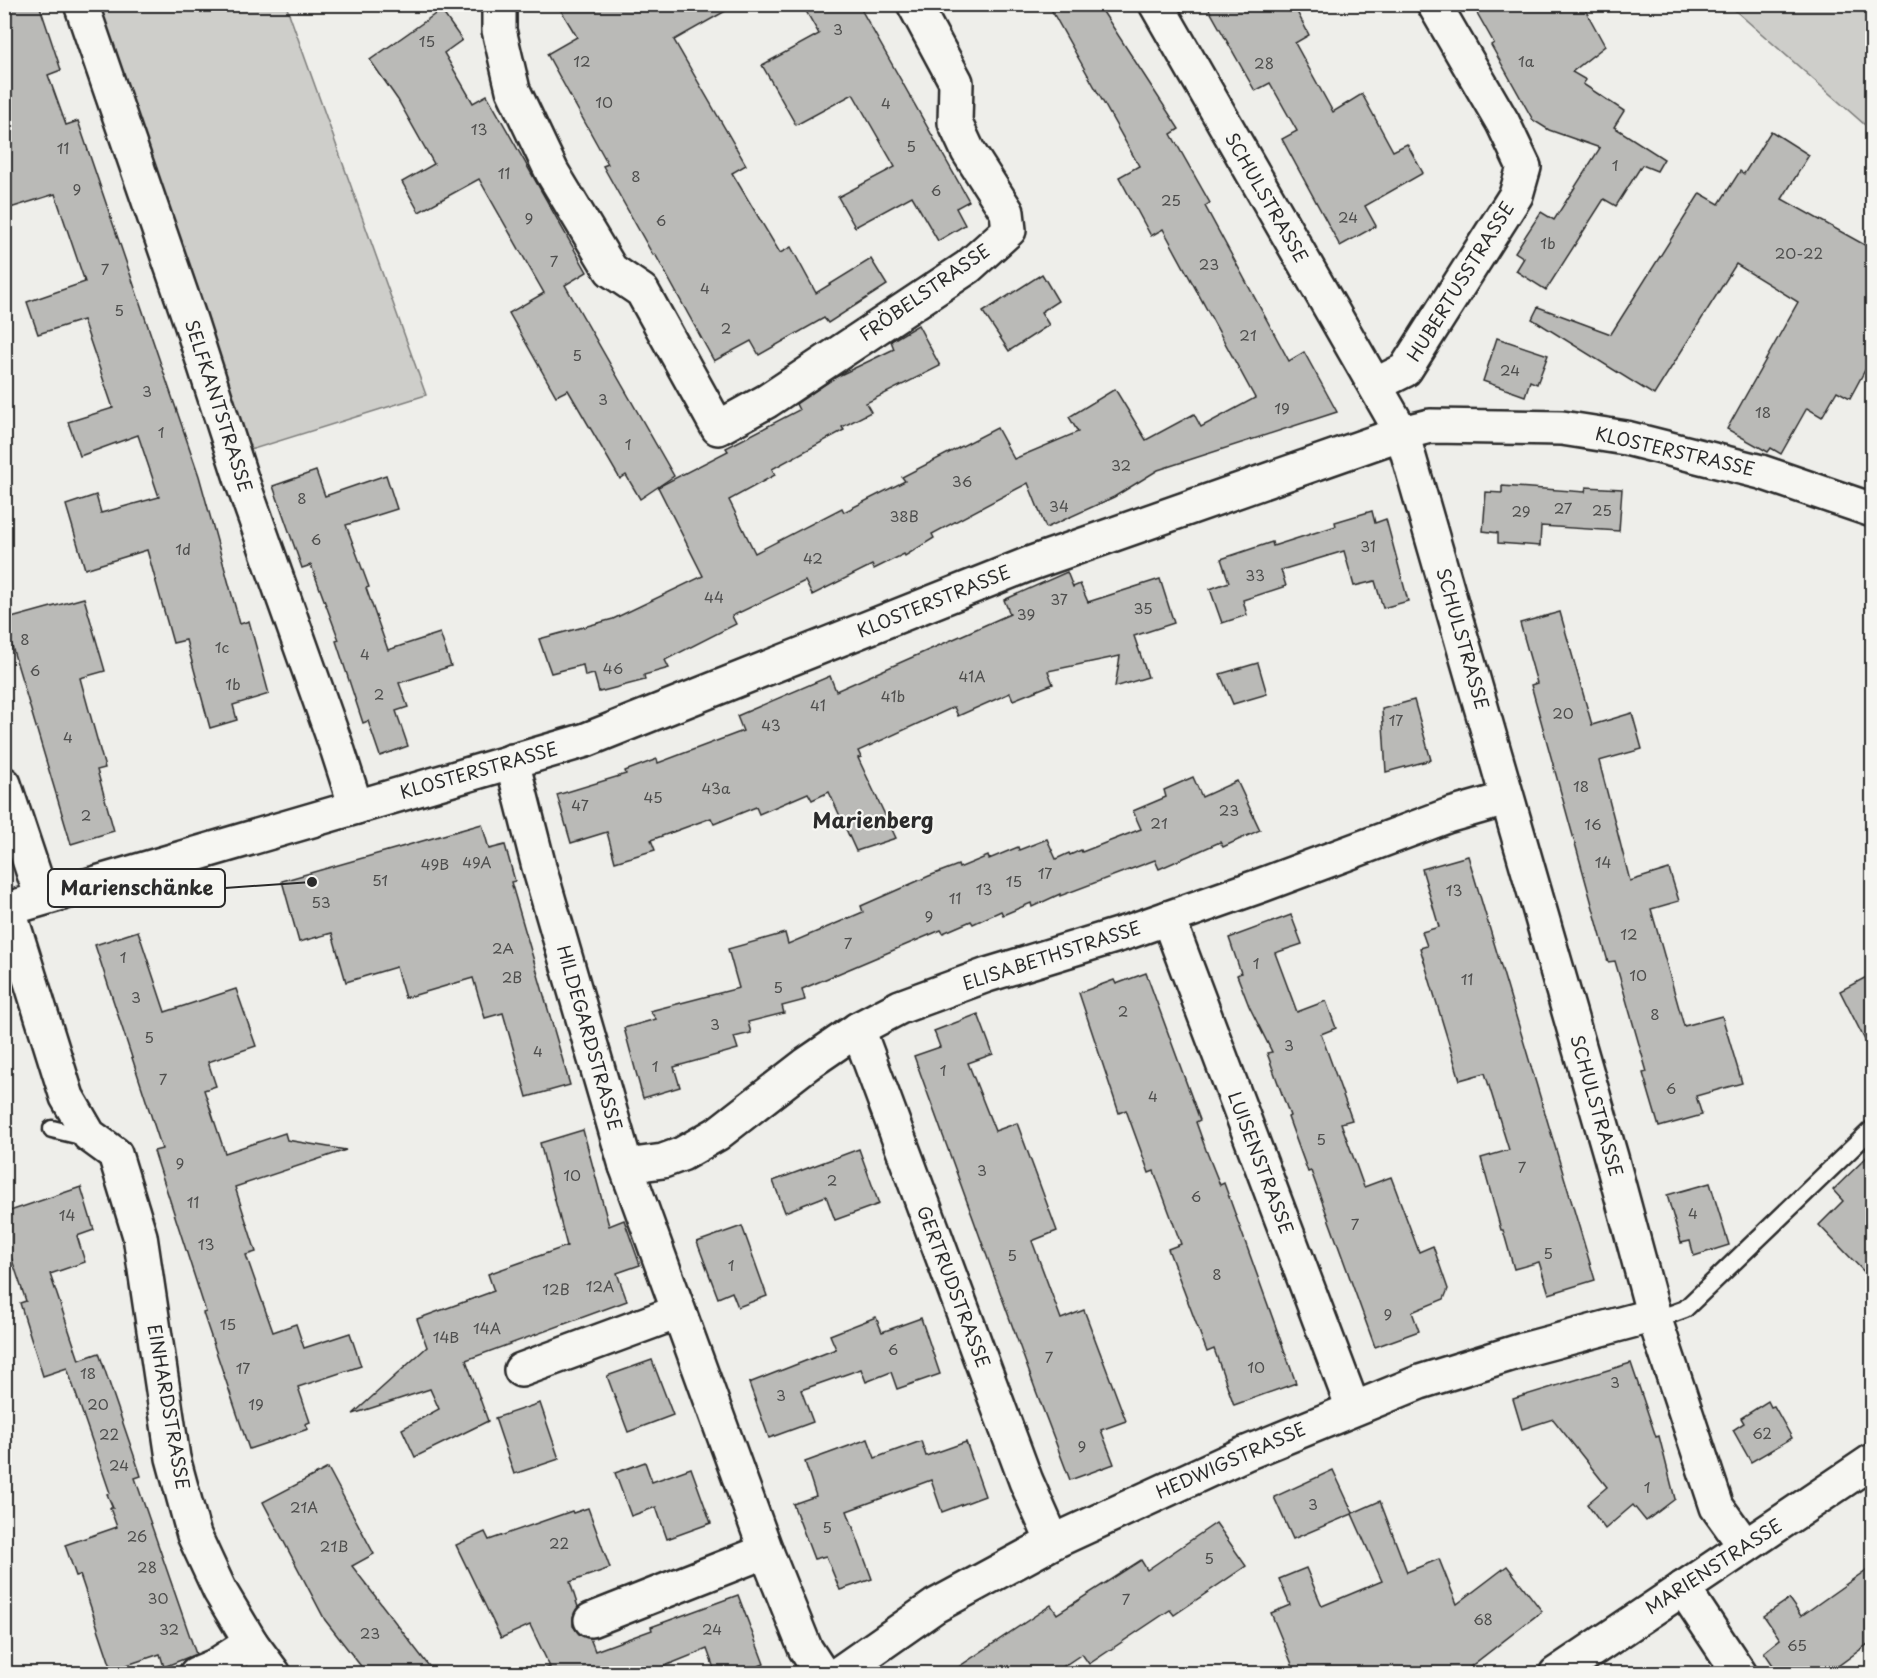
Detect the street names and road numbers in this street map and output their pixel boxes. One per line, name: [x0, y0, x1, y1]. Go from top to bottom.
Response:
street label: SCHULSTRASSE: [1219, 127, 1316, 267]
street label: HUBERTUSSTRASSE: [1399, 196, 1520, 367]
street label: FRÖBELSTRASSE: [853, 237, 995, 347]
street label: SELFKANTSTRASSE: [179, 316, 260, 495]
street label: KLOSTERSTRASSE: [1593, 419, 1758, 482]
street label: KLOSTERSTRASSE: [853, 558, 1014, 644]
street label: SCHULSTRASSE: [1430, 565, 1497, 713]
street label: KLOSTERSTRASSE: [396, 734, 561, 805]
street label: ELISABETHSTRASSE: [959, 913, 1144, 996]
street label: HILDEGARDSTRASSE: [551, 942, 630, 1133]
street label: SCHULSTRASSE: [1564, 1032, 1631, 1180]
street label: LUISENSTRASSE: [1222, 1087, 1301, 1238]
street label: GERTRUDSTRASSE: [911, 1201, 998, 1371]
street label: EINHARDSTRASSE: [142, 1322, 197, 1492]
street label: HEDWIGSTRASSE: [1151, 1414, 1310, 1505]
street label: MARIENSTRASSE: [1639, 1511, 1787, 1620]

